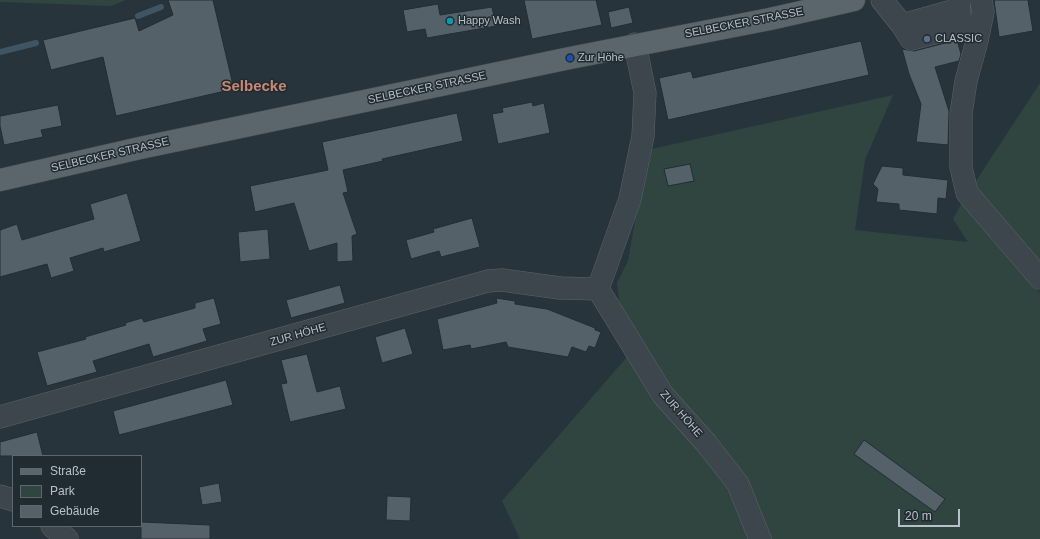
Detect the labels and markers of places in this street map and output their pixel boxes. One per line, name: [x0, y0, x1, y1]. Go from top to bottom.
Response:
place label: Happy Wash: [458, 14, 521, 28]
marker: Happy Wash: [445, 16, 455, 26]
place label: CLASSIC: [935, 32, 982, 46]
marker: CLASSIC: [922, 34, 932, 44]
place label: Zur Höhe: [578, 51, 624, 65]
marker: Zur Höhe: [565, 53, 575, 63]

